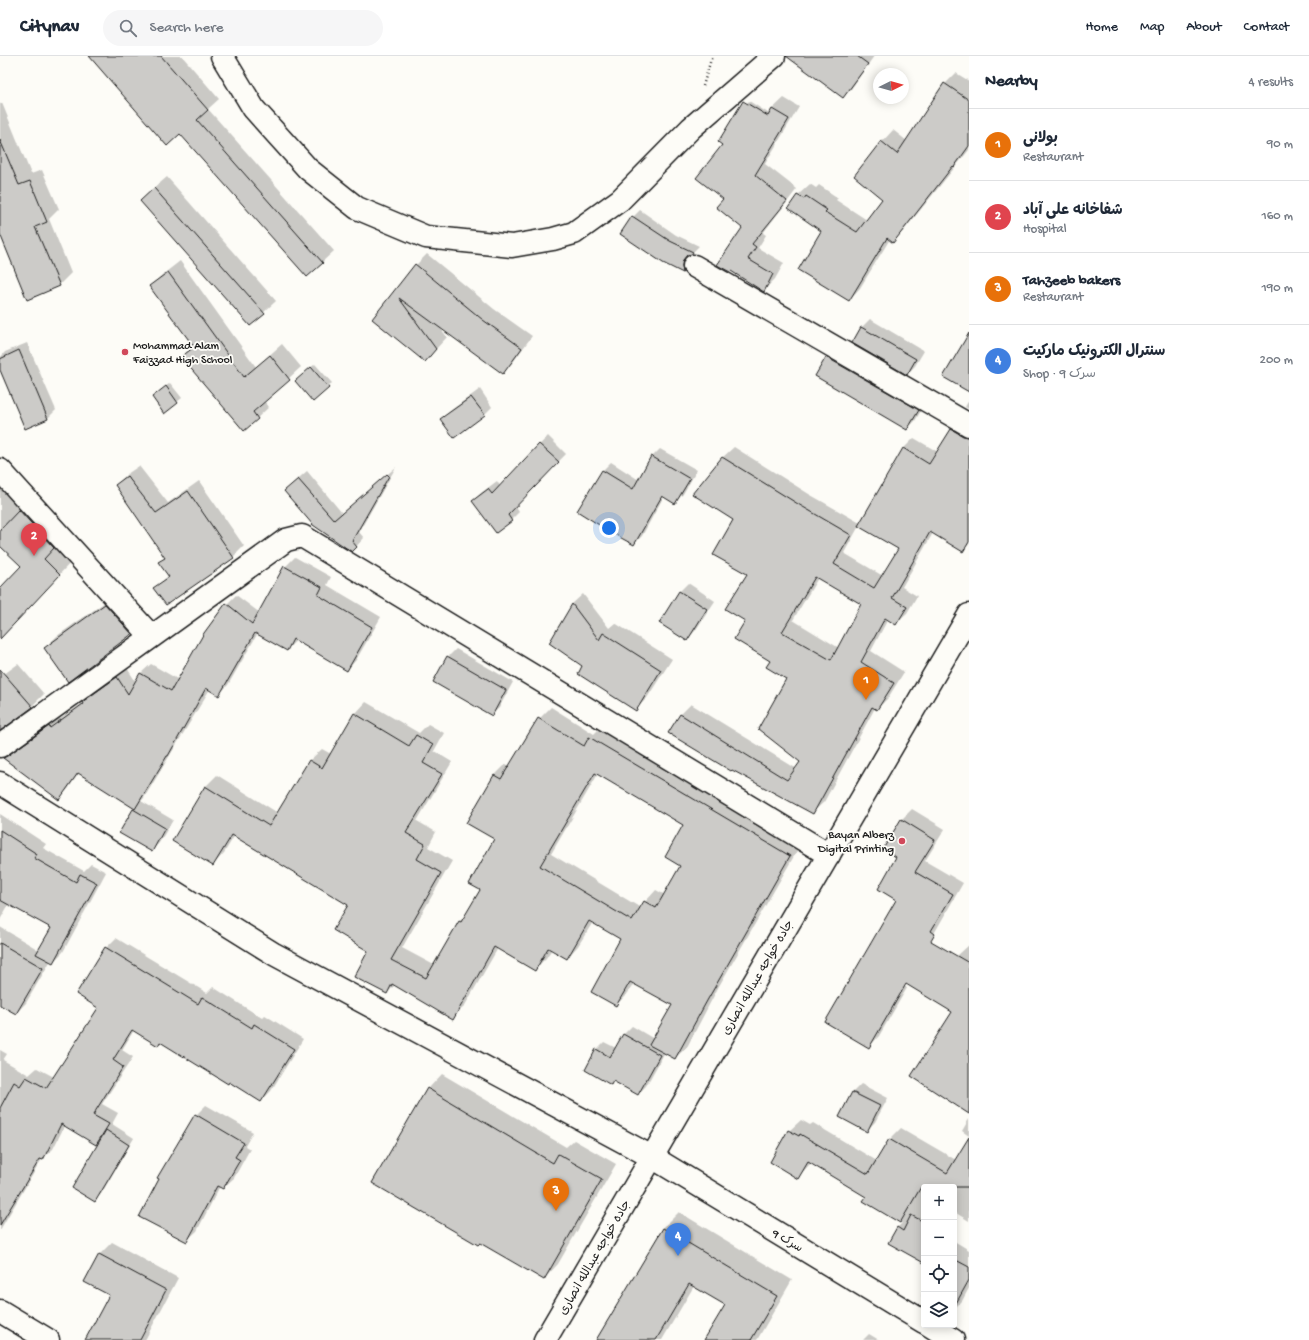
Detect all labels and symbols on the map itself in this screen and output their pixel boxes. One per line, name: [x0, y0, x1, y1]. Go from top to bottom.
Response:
north arrow: [873, 68, 909, 104]
place label: Mohammad Alam Faizzad High School: [132, 340, 233, 368]
marker: Mohammad Alam Faizzad High School: [120, 347, 130, 357]
your location: [599, 518, 619, 538]
pin: 2: [21, 523, 47, 556]
pin: 1: [853, 667, 879, 700]
place label: Bayan Alberz Digital Printing: [817, 829, 895, 857]
marker: Bayan Alberz Digital Printing: [897, 836, 907, 846]
street label: جاده خواجه عبدالله انصاری: [719, 918, 797, 1038]
pin: 3: [543, 1178, 569, 1211]
street label: جاده خواجه عبدالله انصاری: [556, 1198, 634, 1318]
pin: 4: [665, 1223, 691, 1256]
street label: سرک 9: [768, 1227, 805, 1256]

